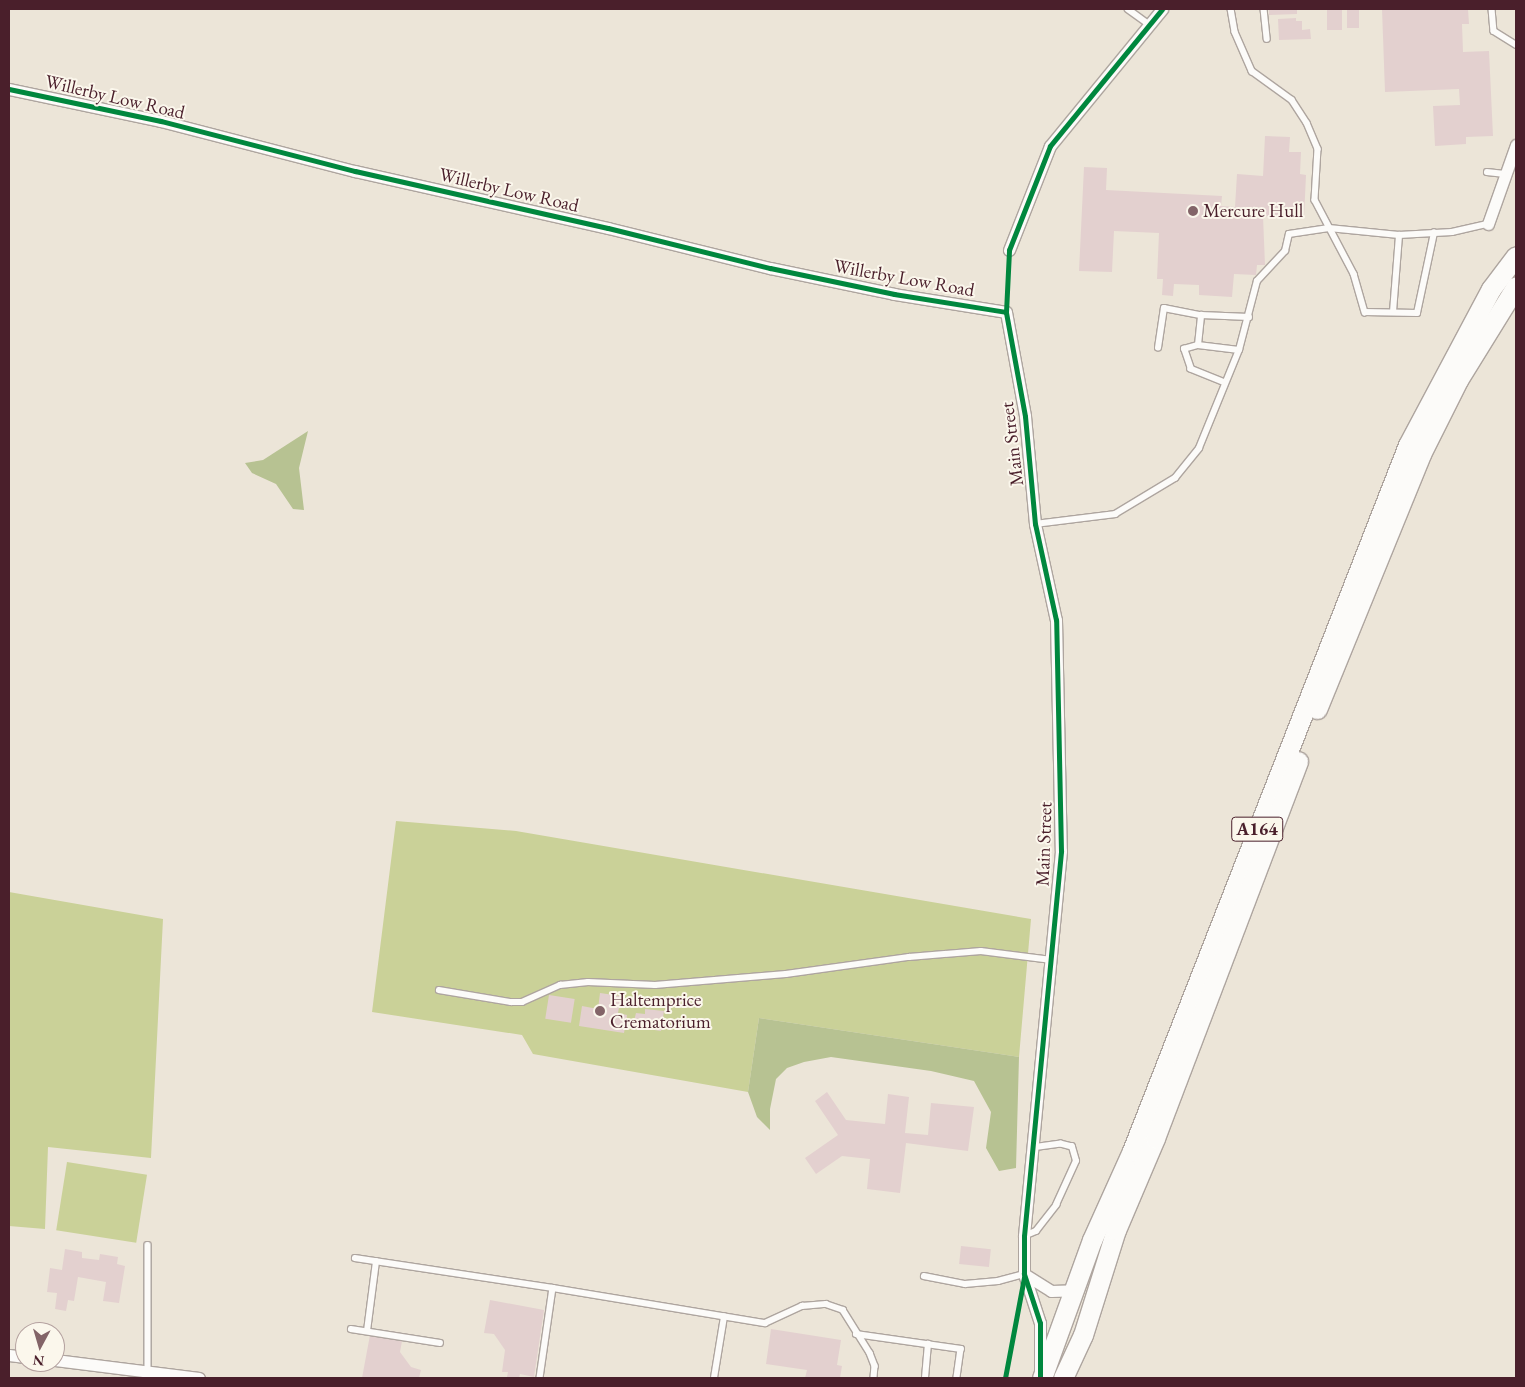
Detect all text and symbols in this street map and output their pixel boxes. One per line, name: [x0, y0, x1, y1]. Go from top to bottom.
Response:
street label: Willerby Low Road: [43, 70, 187, 124]
street label: Willerby Low Road: [437, 163, 581, 217]
place label: Mercure Hull: [1203, 200, 1303, 222]
marker: Mercure Hull: [1187, 205, 1199, 217]
street label: Willerby Low Road: [832, 254, 976, 302]
street label: Main Street: [996, 401, 1028, 487]
street label: Main Street: [1031, 801, 1057, 887]
road number: A164: [1231, 814, 1283, 844]
place label: Haltemprice Crematorium: [610, 989, 711, 1033]
marker: Haltemprice Crematorium: [594, 1005, 606, 1017]
north arrow: [15, 1322, 65, 1372]
text: N: [32, 1351, 45, 1370]

